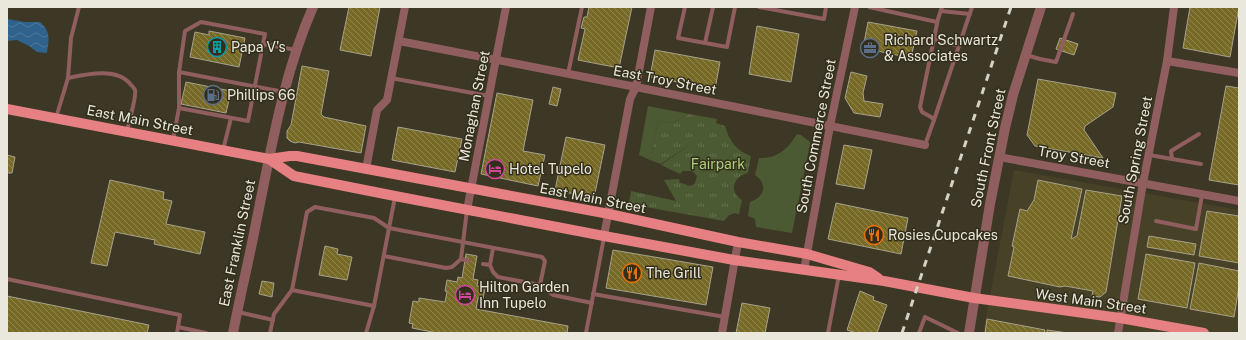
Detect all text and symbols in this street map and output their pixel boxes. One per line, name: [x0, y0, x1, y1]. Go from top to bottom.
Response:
place label: Richard Schwartz & Associates: [884, 32, 998, 64]
building icon: Papa V's: [206, 36, 228, 58]
office icon: Richard Schwartz & Associates: [859, 37, 881, 59]
place label: Papa V's: [231, 39, 286, 55]
street label: Monaghan Street: [455, 49, 493, 163]
street label: South Commerce Street: [793, 57, 839, 215]
street label: East Troy Street: [612, 62, 718, 98]
fuel station icon: Phillips 66: [202, 84, 224, 106]
place label: Phillips 66: [227, 87, 296, 103]
street label: South Front Street: [968, 87, 1008, 209]
street label: South Spring Street: [1115, 95, 1155, 225]
street label: East Main Street: [85, 102, 195, 138]
street label: Troy Street: [1037, 143, 1111, 171]
park label: Fairpark: [691, 156, 745, 172]
hotel icon: Hotel Tupelo: [484, 158, 506, 180]
place label: Hotel Tupelo: [509, 161, 592, 177]
street label: East Franklin Street: [216, 178, 258, 308]
street label: East Main Street: [538, 180, 648, 216]
restaurant icon: Rosies Cupcakes: [863, 224, 885, 246]
place label: Rosies Cupcakes: [888, 227, 998, 243]
restaurant icon: The Grill: [621, 262, 643, 284]
place label: The Grill: [646, 265, 701, 281]
place label: Hilton Garden Inn Tupelo: [479, 279, 569, 311]
hotel icon: Hilton Garden Inn Tupelo: [454, 284, 476, 306]
street label: West Main Street: [1034, 285, 1148, 317]

